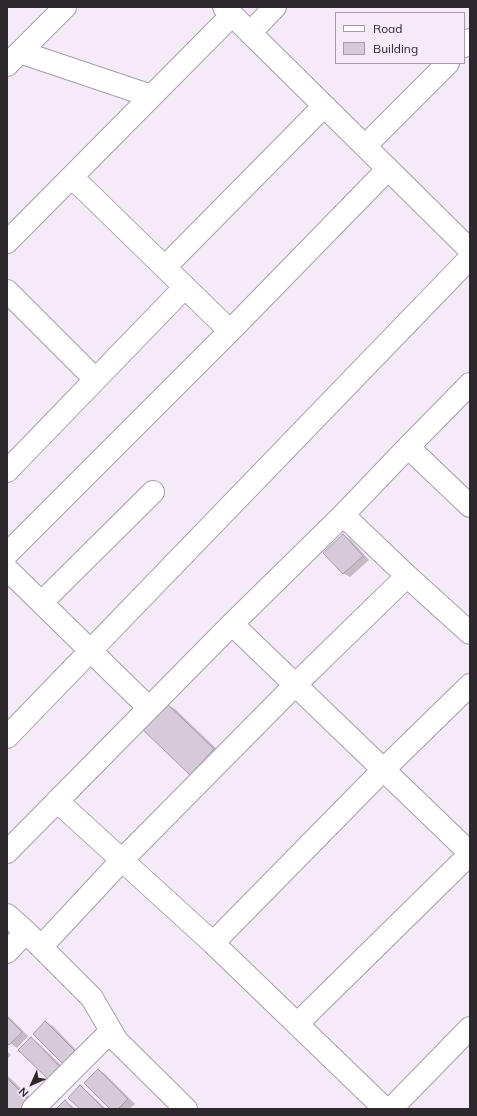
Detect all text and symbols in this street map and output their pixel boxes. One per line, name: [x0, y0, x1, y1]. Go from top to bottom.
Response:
legend: [335, 12, 465, 64]
text: Road: [373, 21, 402, 36]
text: Building: [373, 41, 418, 56]
north arrow: [12, 1064, 52, 1104]
text: N: [16, 1085, 31, 1100]

